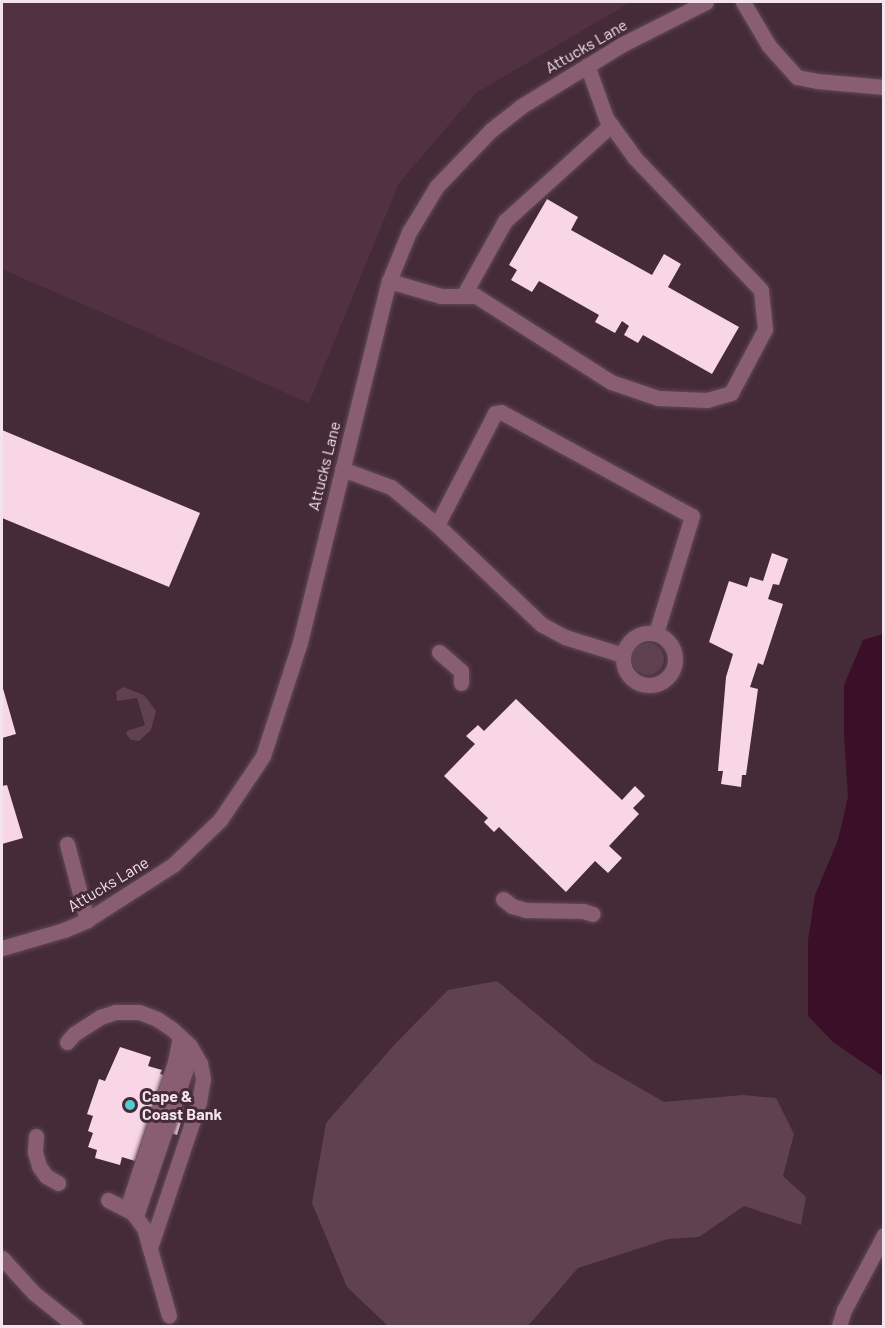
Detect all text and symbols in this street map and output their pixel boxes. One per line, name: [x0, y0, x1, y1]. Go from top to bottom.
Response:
street label: Attucks Lane: [542, 15, 630, 77]
street label: Attucks Lane: [304, 419, 344, 513]
street label: Attucks Lane: [64, 852, 152, 916]
place label: Cape & Coast Bank: [142, 1086, 222, 1124]
marker: Cape & Coast Bank: [123, 1098, 137, 1112]

